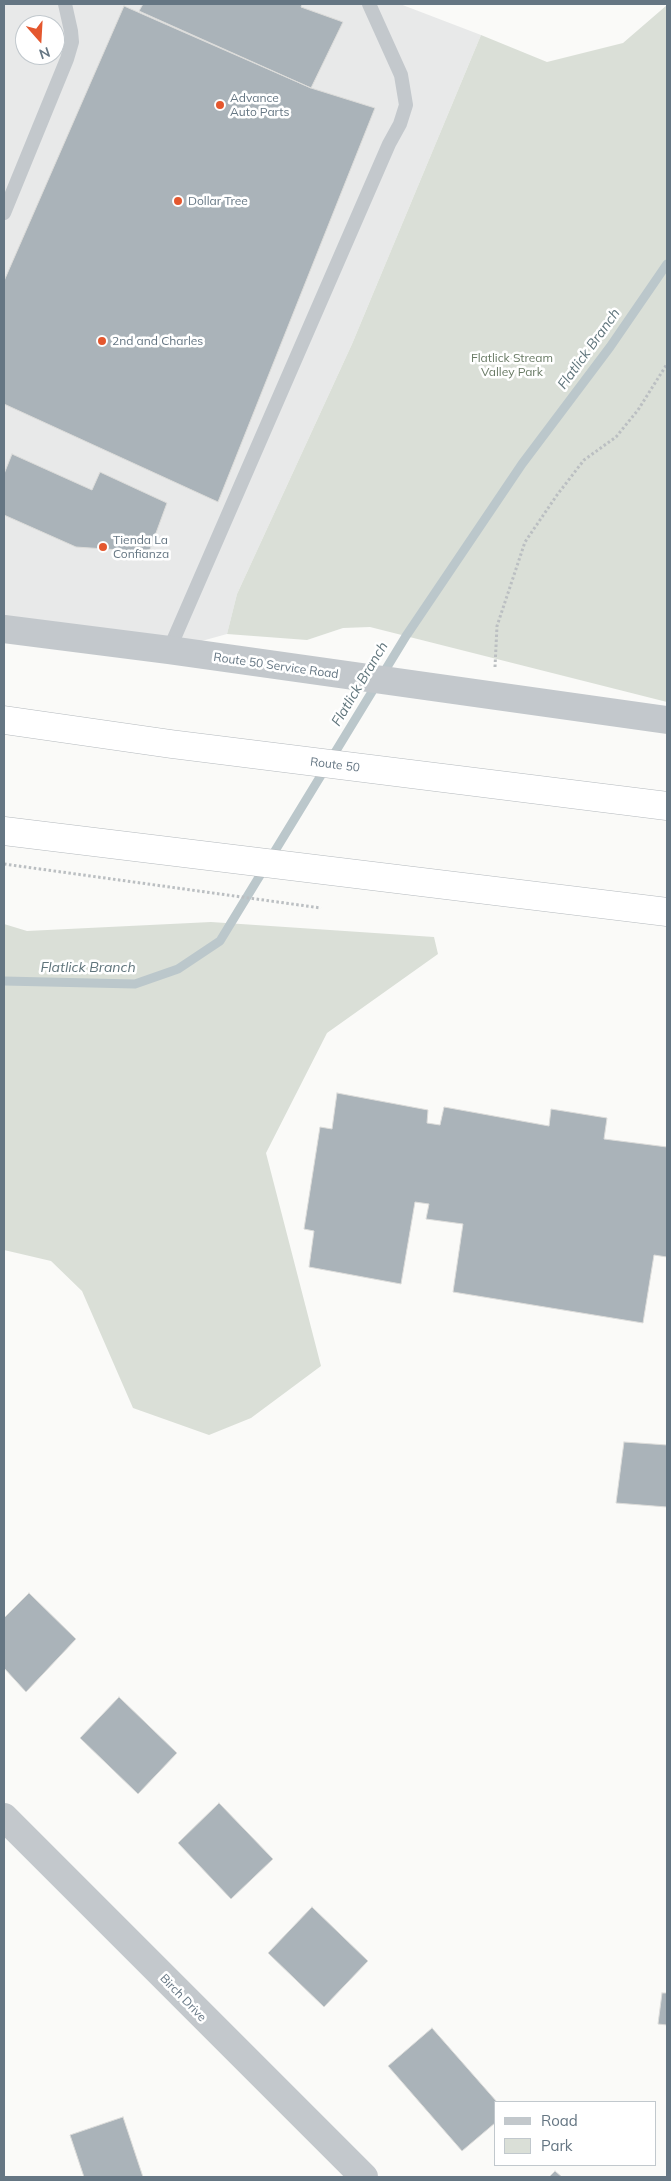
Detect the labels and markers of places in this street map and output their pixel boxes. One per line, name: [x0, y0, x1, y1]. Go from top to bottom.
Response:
place label: Advance Auto Parts: [230, 91, 289, 119]
marker: Advance Auto Parts: [214, 99, 226, 111]
place label: Dollar Tree: [188, 194, 248, 208]
marker: Dollar Tree: [172, 195, 184, 207]
place label: 2nd and Charles: [112, 334, 203, 348]
marker: 2nd and Charles: [96, 335, 108, 347]
place label: Tienda La Confianza: [113, 533, 169, 561]
marker: Tienda La Confianza: [97, 541, 109, 553]

